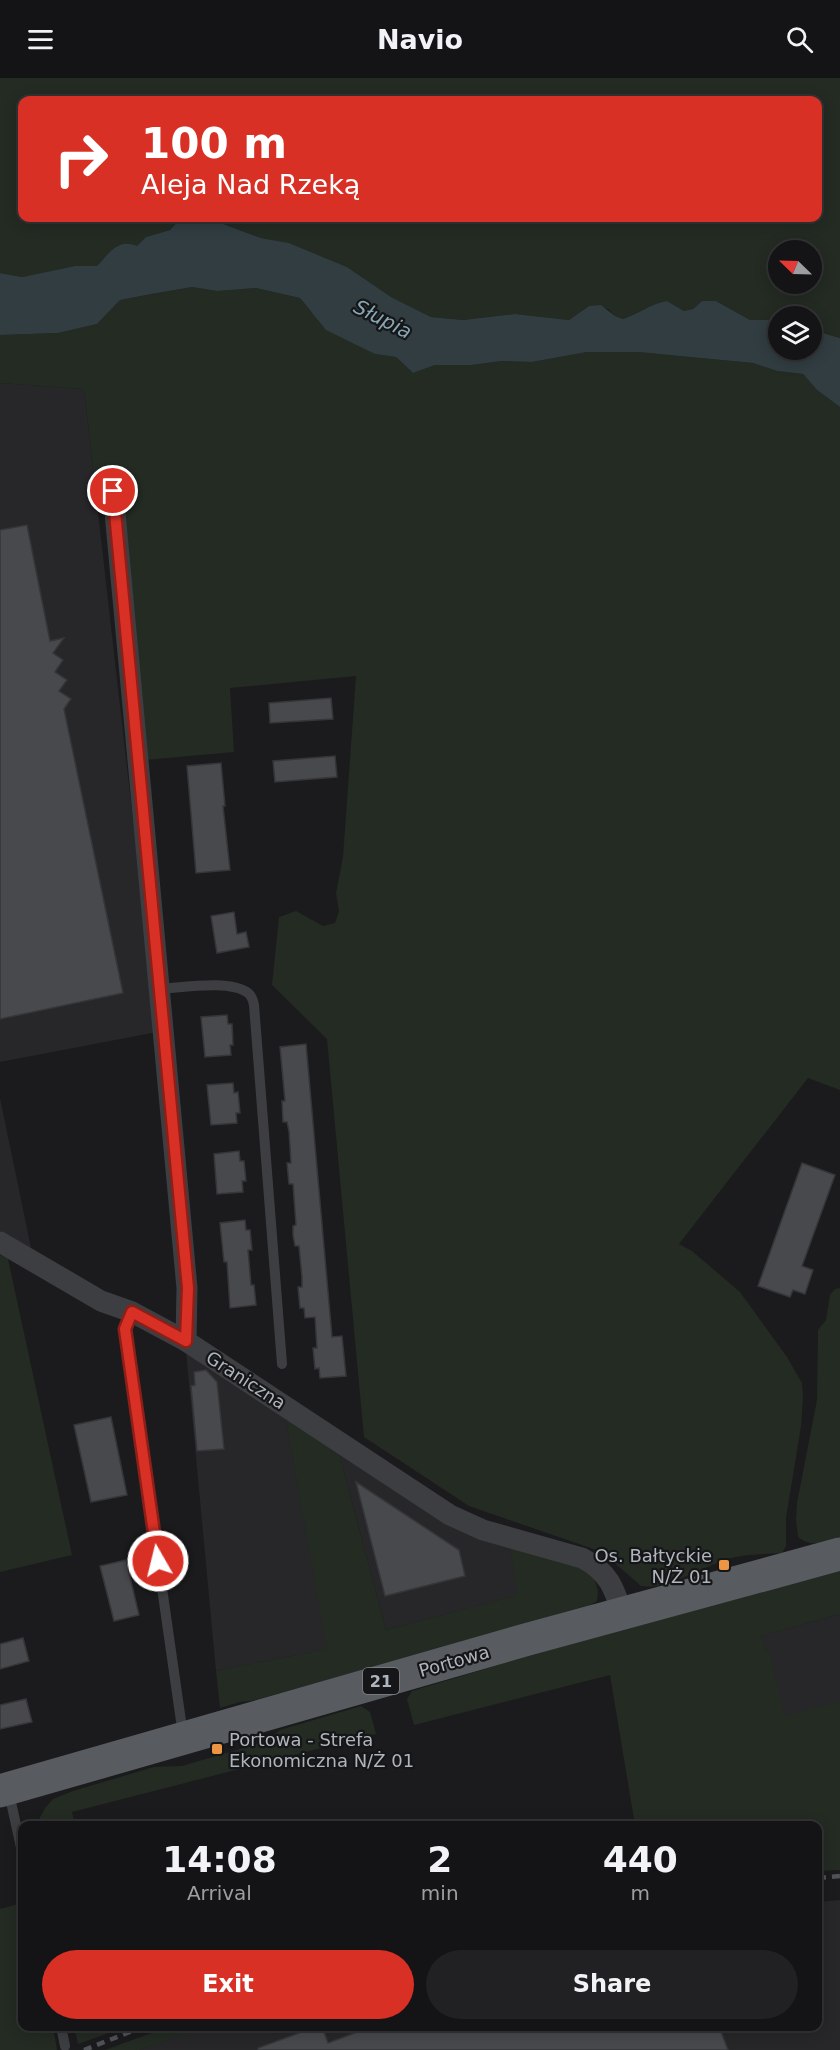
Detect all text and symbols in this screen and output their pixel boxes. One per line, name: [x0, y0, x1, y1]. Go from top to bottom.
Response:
icon: menu: [24, 23, 57, 56]
icon: search: [783, 23, 816, 56]
text: Navio: [377, 24, 463, 55]
text: 100 m: [141, 119, 287, 168]
icon: right: [42, 120, 120, 198]
text: Aleja Nad Rzeką: [141, 169, 360, 200]
north arrow: [768, 240, 822, 294]
map controls: [768, 240, 822, 360]
water label: Słupia: [350, 294, 416, 344]
button: layers: [768, 306, 822, 360]
pin: [87, 465, 138, 516]
icon: arrive: [96, 474, 129, 507]
street label: Graniczna: [202, 1347, 290, 1413]
position arrow: [126, 1529, 190, 1593]
place label: Os. Bałtyckie N/Ż 01: [594, 1545, 712, 1587]
marker: Os. Bałtyckie N/Ż 01: [717, 1558, 731, 1572]
street label: Portowa: [416, 1641, 492, 1681]
road number: 21: [363, 1668, 399, 1694]
place label: Portowa - Strefa Ekonomiczna N/Ż 01: [229, 1729, 414, 1771]
marker: Portowa - Strefa Ekonomiczna N/Ż 01: [210, 1742, 224, 1756]
text: 14:08: [162, 1839, 277, 1880]
text: 2: [427, 1839, 452, 1880]
text: 440: [603, 1839, 678, 1880]
text: Arrival: [187, 1881, 252, 1905]
text: min: [421, 1881, 459, 1905]
text: m: [631, 1881, 650, 1905]
button: Exit: [42, 1950, 414, 2019]
button: Share: [426, 1950, 798, 2019]

